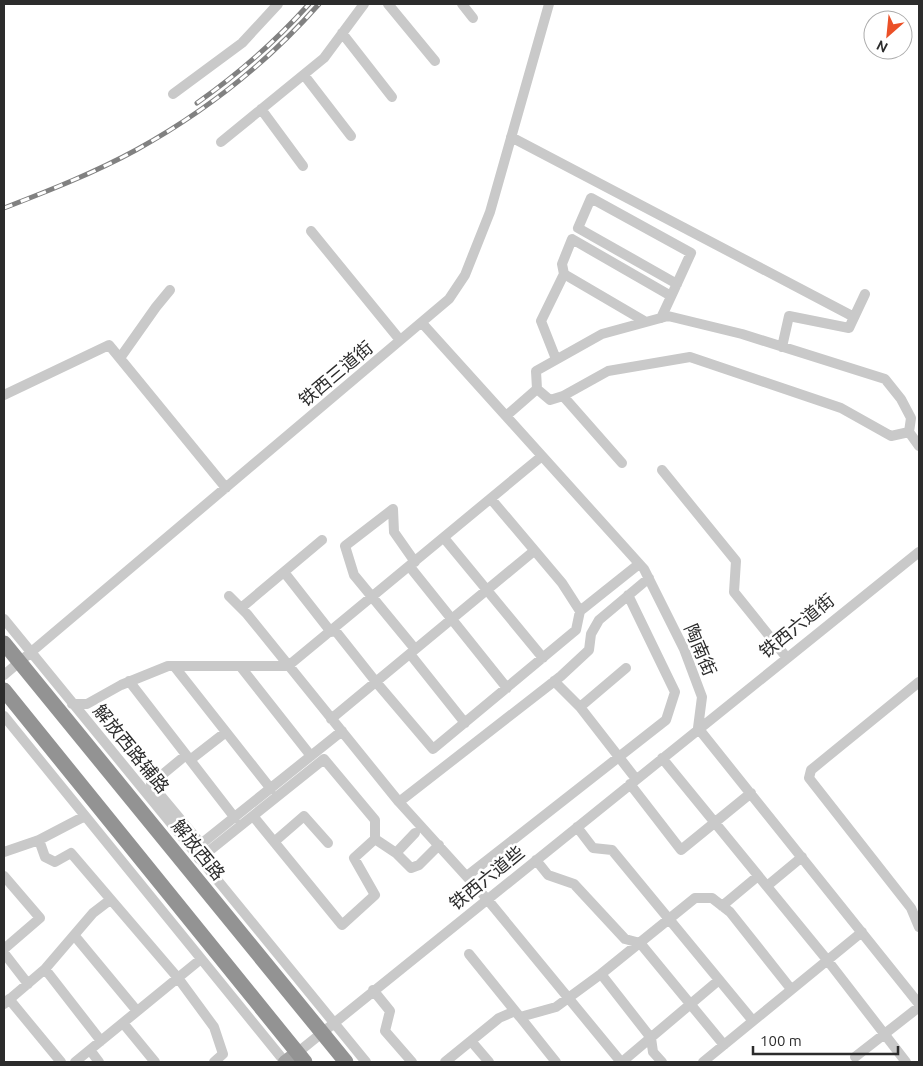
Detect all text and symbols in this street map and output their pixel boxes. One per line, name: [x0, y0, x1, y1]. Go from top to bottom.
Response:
north arrow: [863, 10, 913, 60]
text: N: [874, 37, 890, 56]
street label: 铁西三道街: [294, 337, 376, 410]
street label: 铁西六道街: [755, 589, 838, 661]
street label: 陶南街: [681, 621, 721, 678]
street label: 解放西路辅路: [90, 700, 174, 797]
street label: 解放西路: [168, 815, 229, 884]
street label: 铁西六道些: [445, 841, 528, 913]
scale bar: [753, 1024, 898, 1056]
text: 100 m: [760, 1032, 802, 1049]

